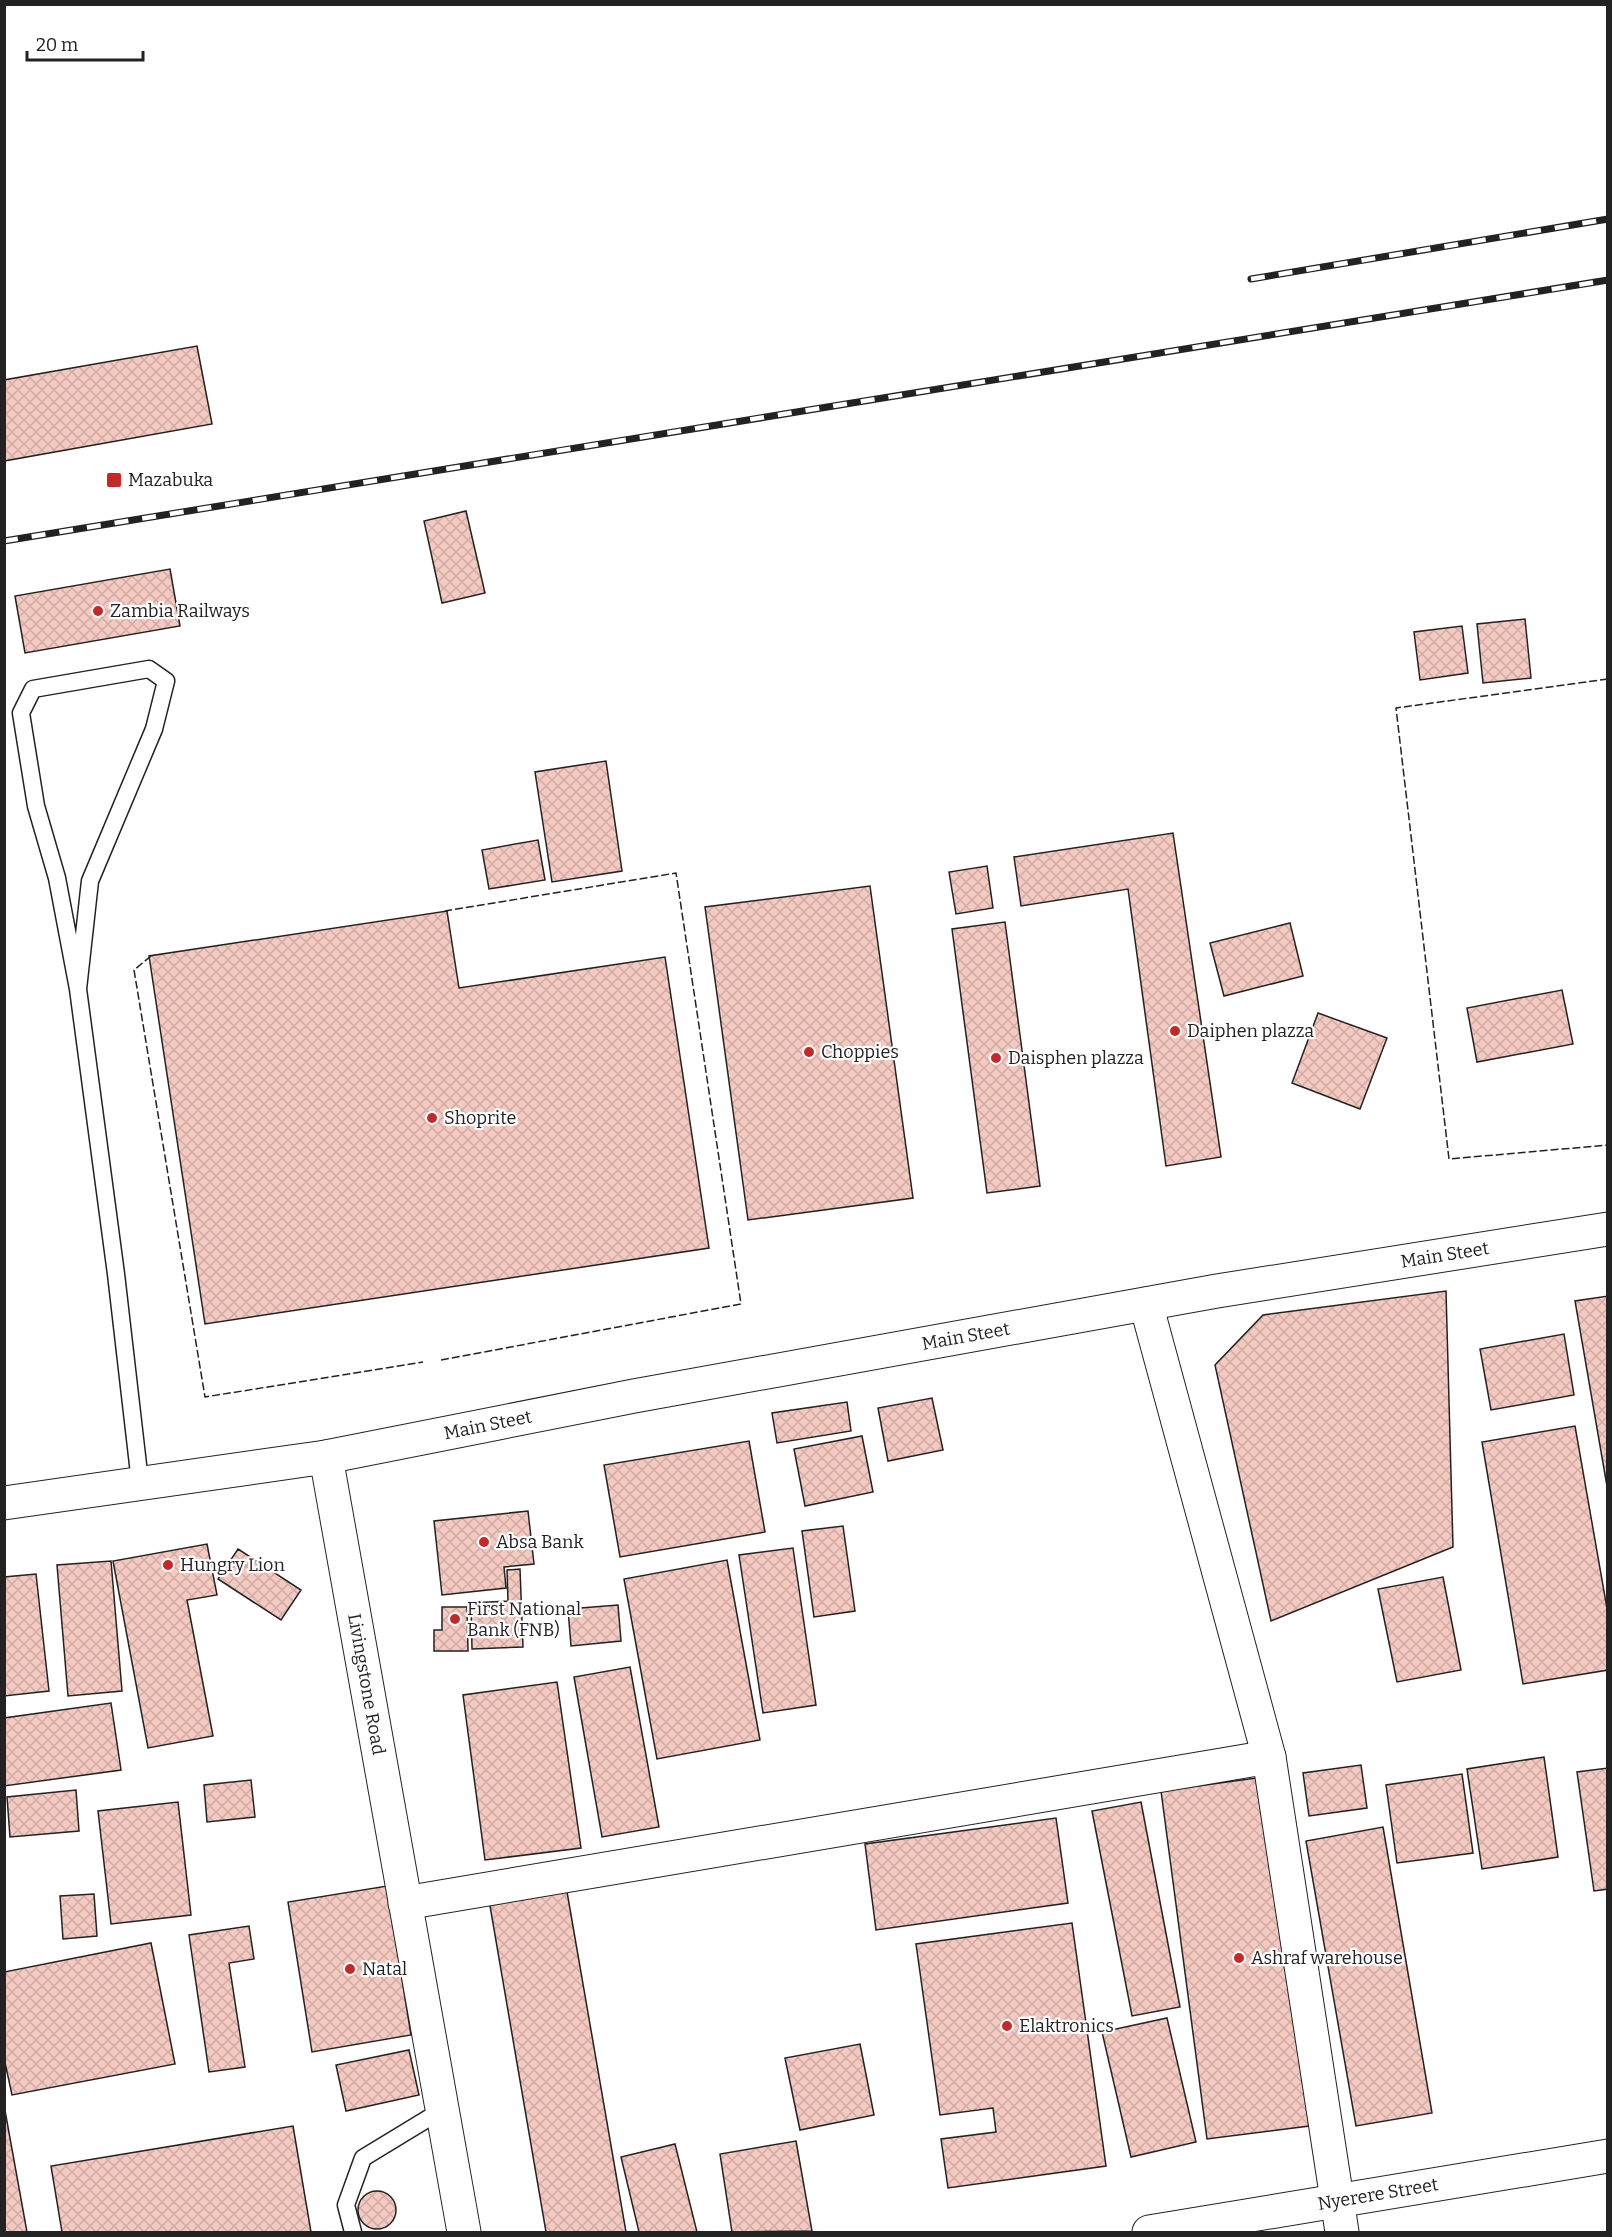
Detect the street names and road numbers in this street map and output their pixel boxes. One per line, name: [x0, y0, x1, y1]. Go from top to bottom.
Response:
street label: Main Steet: [1399, 1237, 1491, 1273]
street label: Main Steet: [920, 1317, 1012, 1355]
street label: Main Steet: [442, 1405, 534, 1444]
street label: Livingstone Road: [343, 1612, 390, 1757]
street label: Nyerere Street: [1316, 2173, 1440, 2215]

